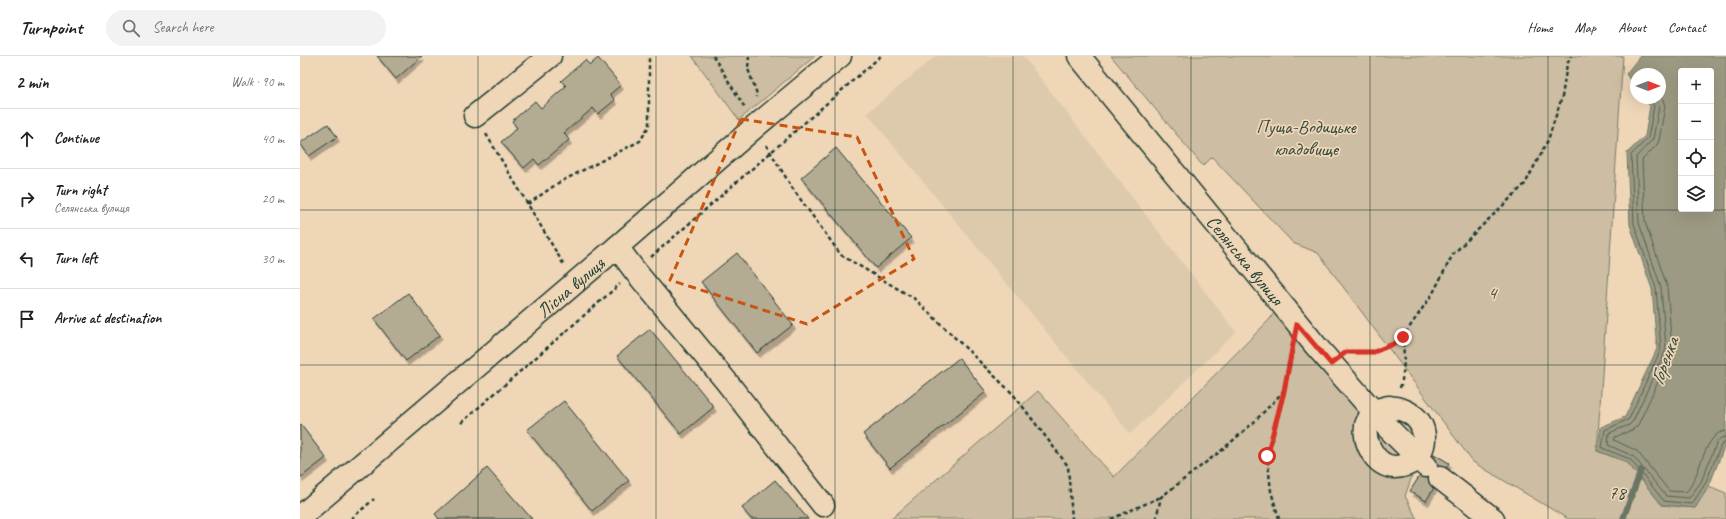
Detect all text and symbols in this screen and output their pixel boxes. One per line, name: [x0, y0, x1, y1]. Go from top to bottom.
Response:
search box: [106, 10, 386, 46]
text: Turnpoint: [20, 16, 82, 40]
icon: search: [120, 17, 142, 39]
text: Search here: [152, 18, 214, 37]
text: Home: [1527, 19, 1553, 36]
text: Map: [1575, 19, 1596, 36]
text: About: [1618, 19, 1646, 36]
text: Contact: [1668, 19, 1706, 36]
north arrow: [1630, 68, 1666, 104]
map controls: [1678, 68, 1714, 212]
button: +: [1678, 68, 1714, 104]
text: 2 min: [16, 72, 49, 93]
text: Walk · 90 m: [231, 74, 284, 90]
button: −: [1678, 104, 1714, 140]
park label: Пуща-Водицьке кладовище: [1256, 115, 1357, 161]
icon: ahead: [16, 128, 38, 150]
text: Continue: [54, 129, 99, 148]
text: 40 m: [262, 131, 284, 147]
button: locate: [1678, 140, 1714, 176]
button: layers: [1678, 176, 1714, 212]
text: Turn right: [54, 181, 107, 200]
icon: right: [16, 188, 38, 210]
text: 20 m: [262, 191, 284, 207]
text: Селянська вулиця: [54, 200, 129, 216]
street label: Селянська вулиця: [1201, 210, 1289, 311]
icon: left: [16, 248, 38, 270]
text: Turn left: [54, 249, 97, 268]
text: 30 m: [262, 251, 284, 267]
street label: Лісна вулиця: [532, 251, 611, 323]
park label: 4: [1488, 281, 1499, 305]
icon: arrive: [16, 308, 38, 330]
text: Arrive at destination: [54, 309, 161, 328]
route end: [1394, 328, 1412, 346]
water label: Горенка: [1644, 332, 1685, 388]
route start: [1258, 447, 1276, 465]
park label: 78: [1608, 481, 1628, 505]

